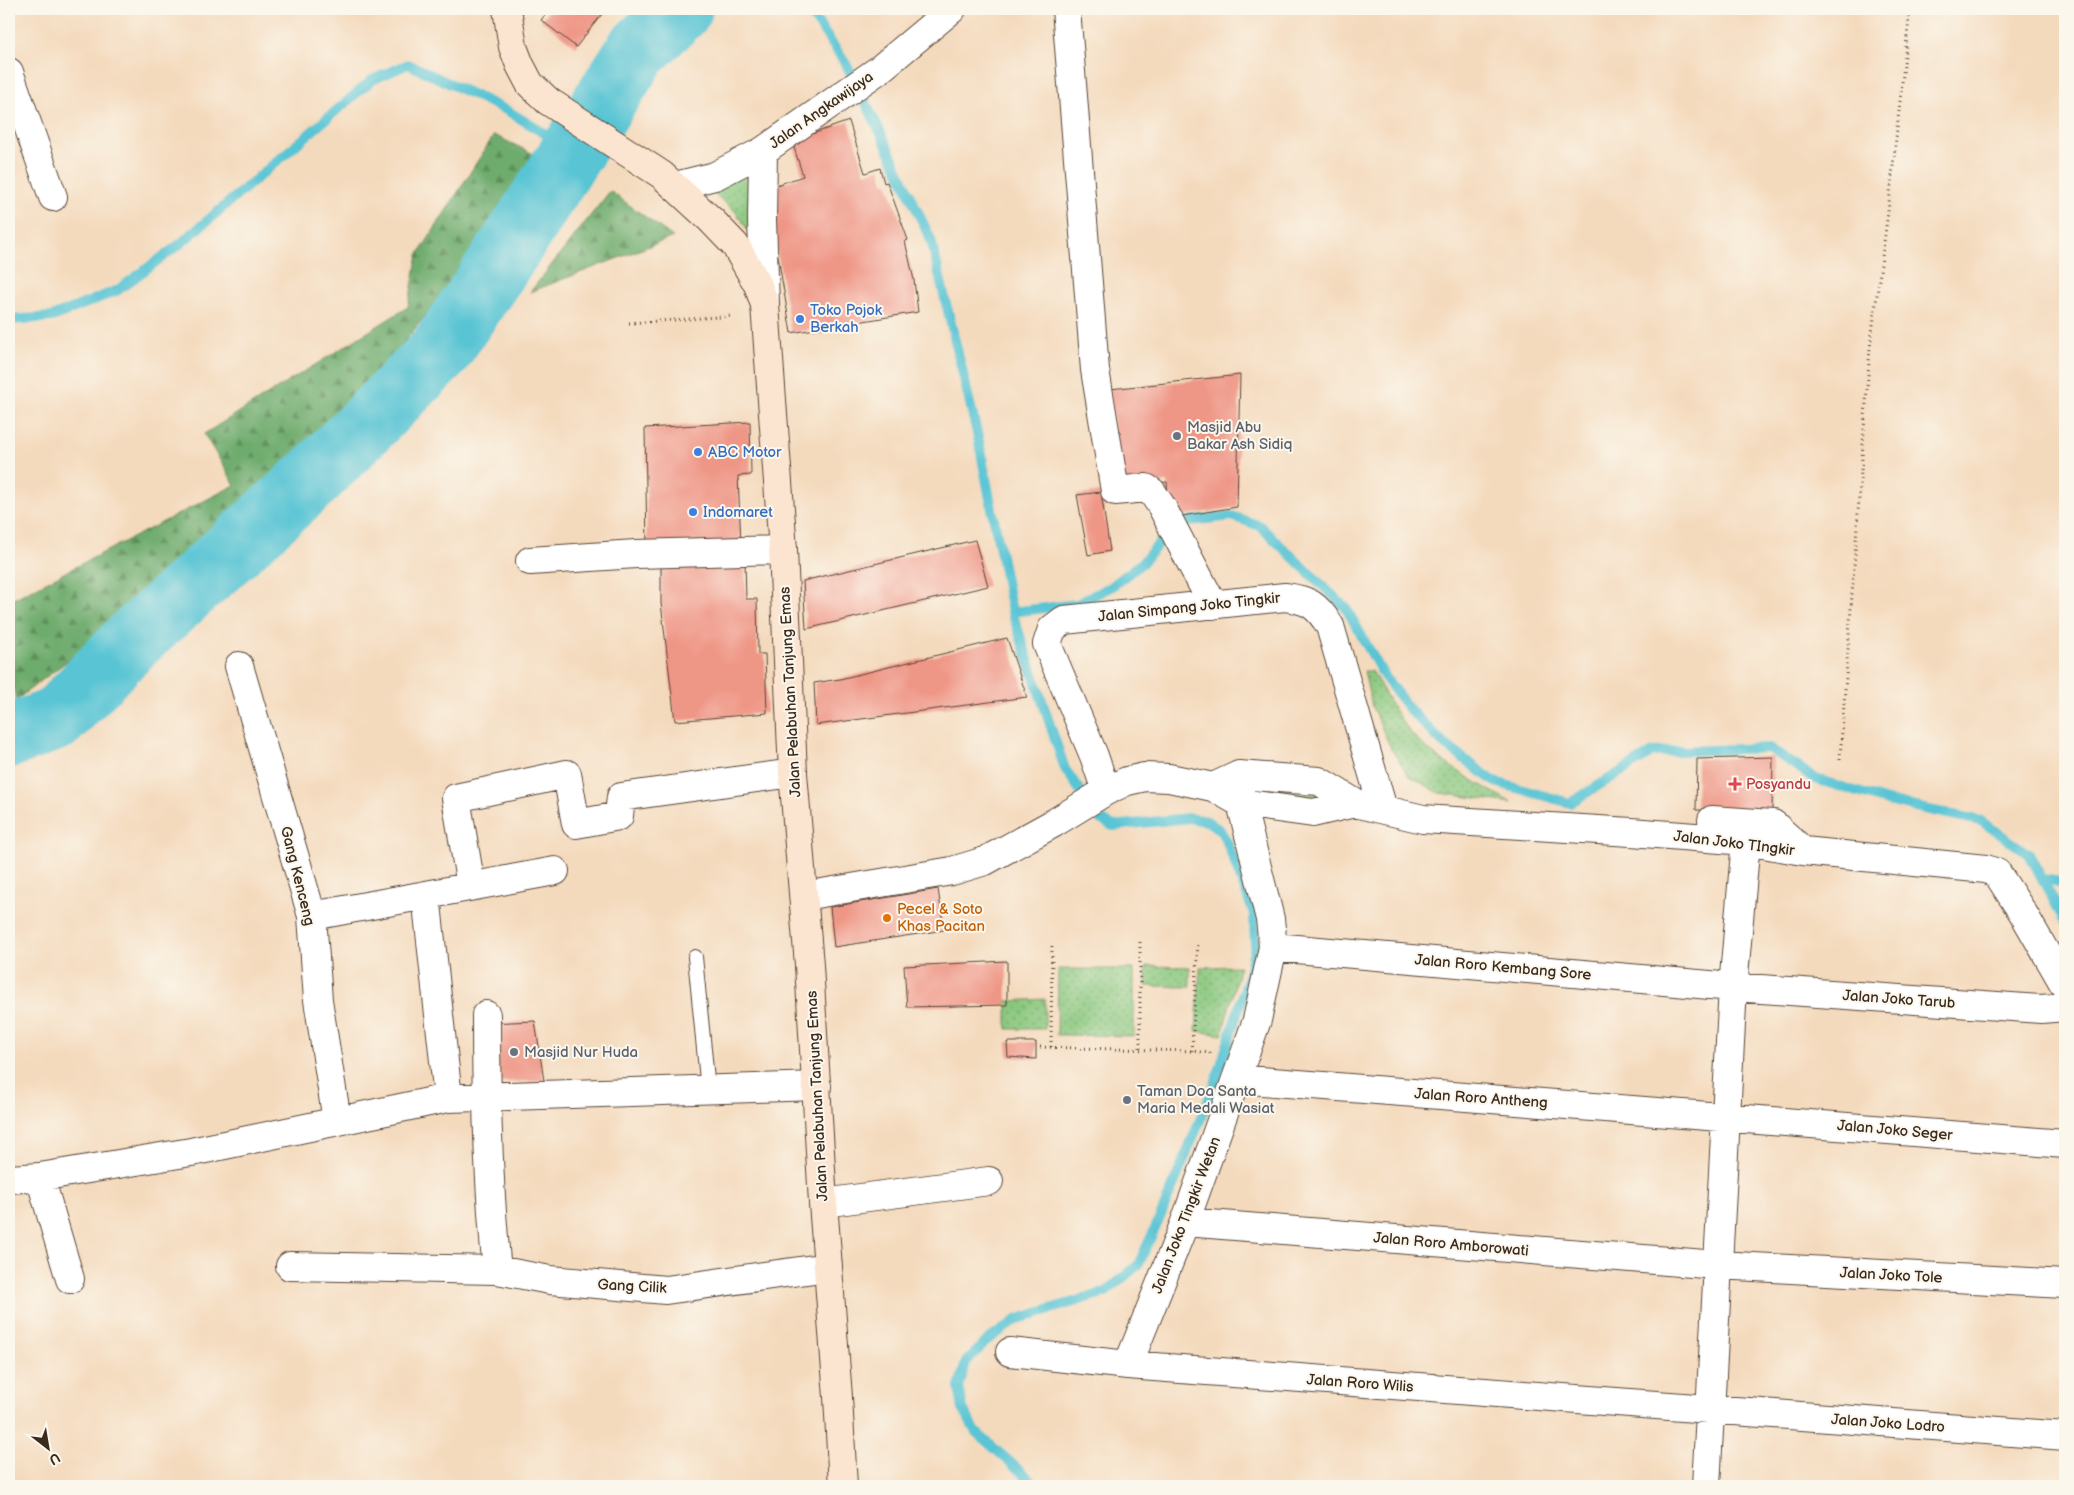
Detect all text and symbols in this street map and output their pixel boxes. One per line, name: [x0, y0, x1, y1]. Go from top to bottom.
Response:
street label: Jalan Angkawijaya: [766, 67, 877, 153]
place label: Toko Pojok Berkah: [810, 301, 883, 337]
marker: Toko Pojok Berkah: [794, 313, 806, 325]
place label: Masjid Abu Bakar Ash Sidiq: [1187, 418, 1292, 454]
marker: Masjid Abu Bakar Ash Sidiq: [1171, 430, 1183, 442]
place label: ABC Motor: [708, 443, 782, 462]
marker: ABC Motor: [692, 446, 704, 458]
place label: Indomaret: [703, 503, 773, 522]
marker: Indomaret: [687, 506, 699, 518]
street label: Jalan Pelabuhan Tanjung Emas: [775, 586, 806, 798]
street label: Jalan Simpang Joko Tingkir: [1097, 588, 1282, 627]
place label: Posyandu: [1746, 775, 1811, 794]
marker: Posyandu: [1728, 777, 1742, 791]
street label: Gang Kenceng: [276, 824, 319, 928]
street label: Jalan Joko TIngkir: [1672, 827, 1796, 860]
place label: Pecel & Soto Khas Pacitan: [897, 900, 985, 936]
marker: Pecel & Soto Khas Pacitan: [881, 912, 893, 924]
street label: Jalan Roro Kembang Sore: [1414, 950, 1592, 985]
street label: Jalan Joko Tarub: [1842, 986, 1956, 1013]
street label: Jalan Pelabuhan Tanjung Emas: [802, 990, 833, 1202]
place label: Masjid Nur Huda: [524, 1043, 638, 1062]
marker: Masjid Nur Huda: [508, 1046, 520, 1058]
place label: Taman Doa Santa Maria Medali Wasiat: [1137, 1082, 1275, 1118]
street label: Jalan Roro Antheng: [1414, 1084, 1548, 1113]
marker: Taman Doa Santa Maria Medali Wasiat: [1121, 1094, 1133, 1106]
street label: Jalan Joko Seger: [1836, 1116, 1954, 1145]
street label: Jalan Joko Tingkir Wetan: [1148, 1134, 1225, 1296]
street label: Jalan Roro Amborowati: [1372, 1228, 1529, 1261]
street label: Jalan Joko Tole: [1839, 1263, 1943, 1288]
street label: Gang Cilik: [597, 1275, 668, 1298]
street label: Jalan Roro Wilis: [1306, 1370, 1415, 1397]
street label: Jalan Joko Lodro: [1830, 1410, 1946, 1437]
north arrow: [22, 1422, 72, 1472]
text: U: [46, 1449, 63, 1469]

